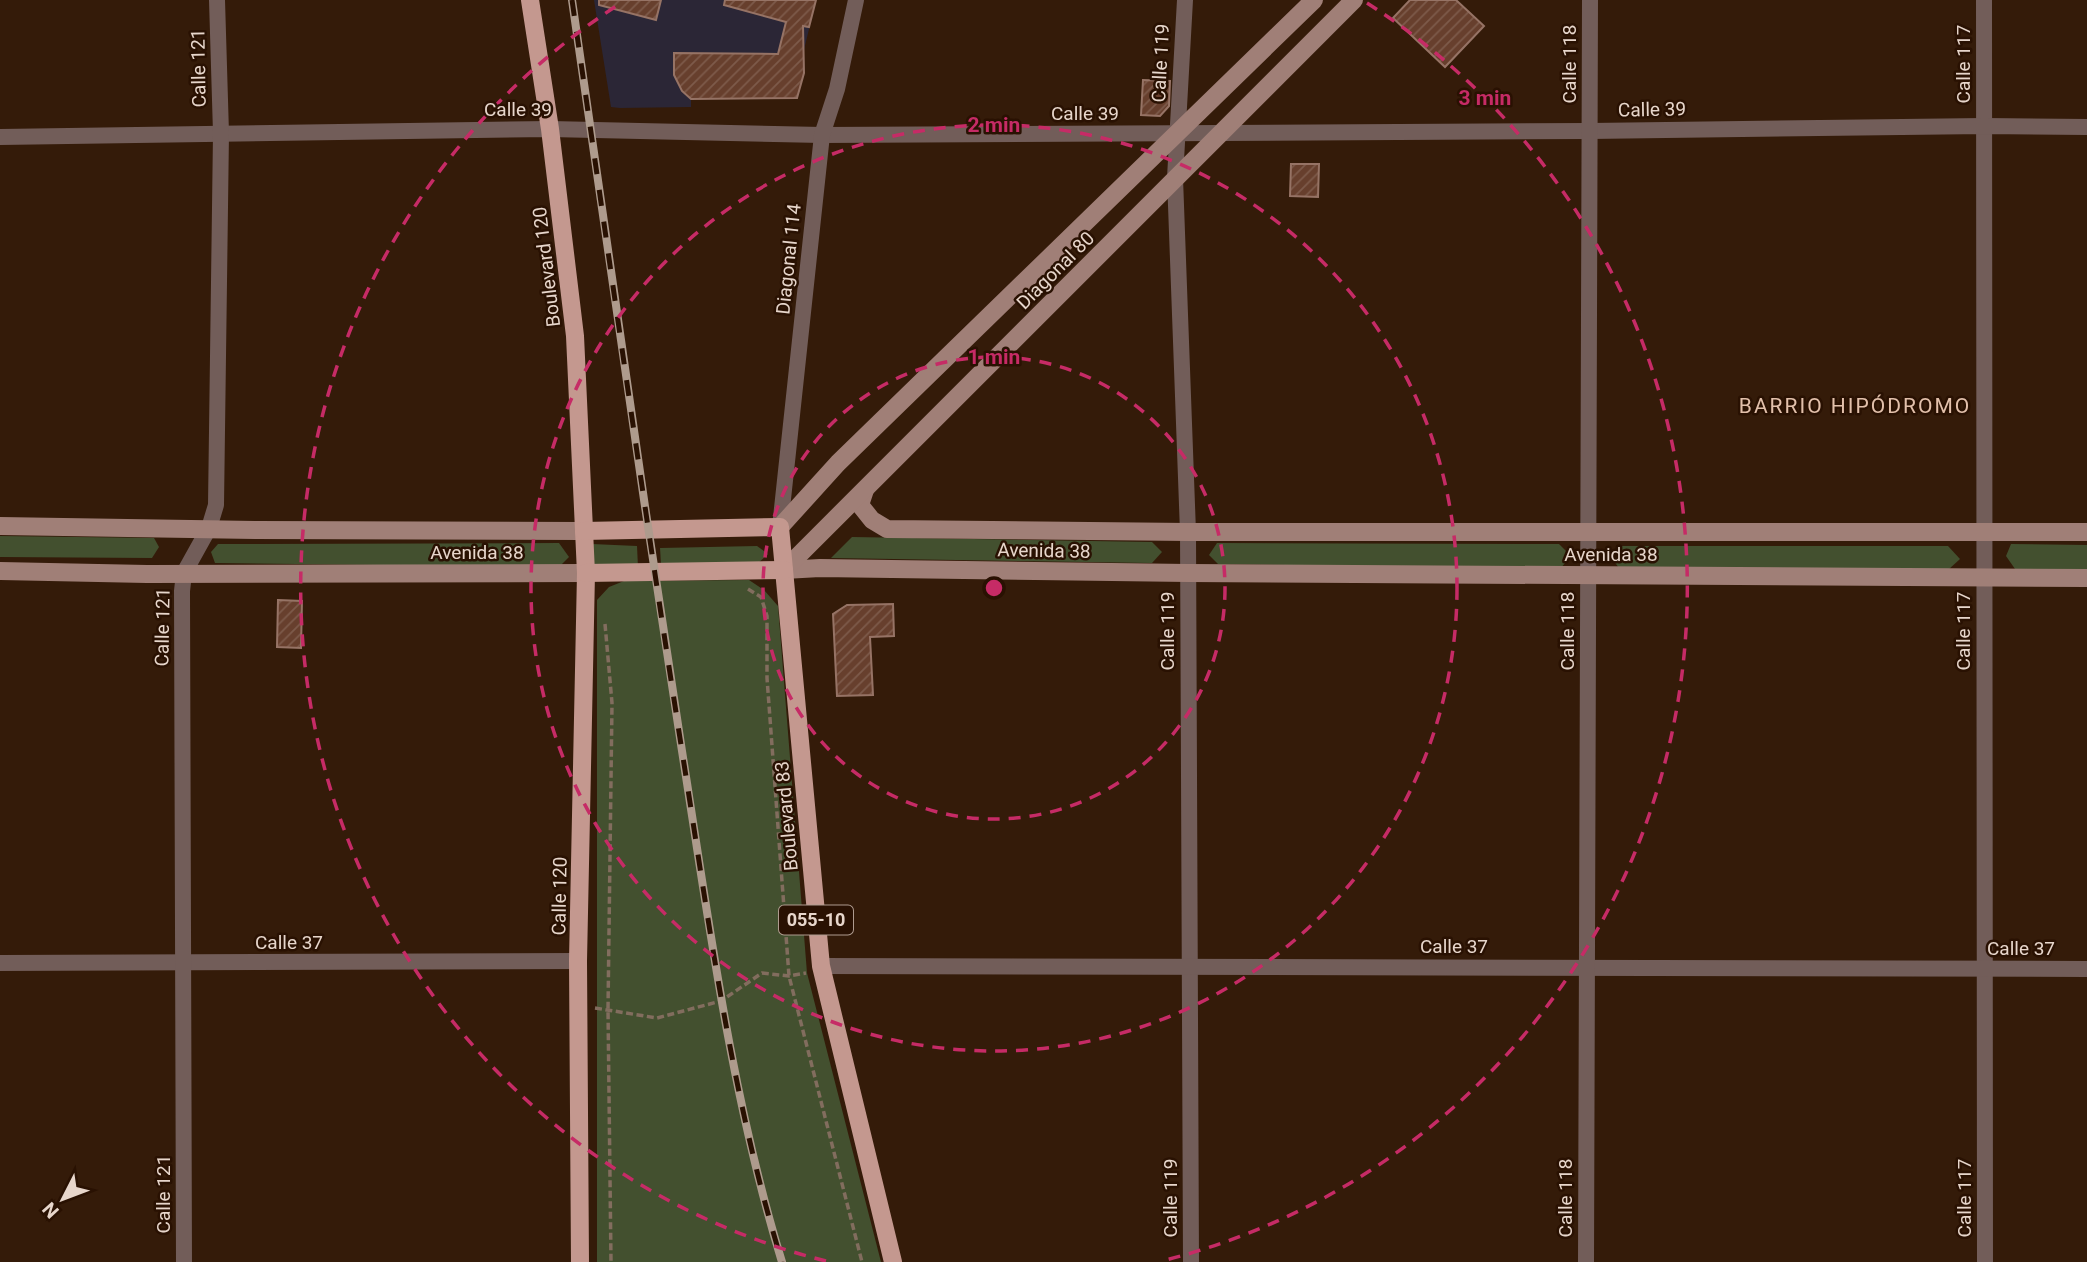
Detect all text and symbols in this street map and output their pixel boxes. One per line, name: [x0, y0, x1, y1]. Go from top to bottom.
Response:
street label: Calle 119: [1147, 23, 1174, 103]
street label: Calle 118: [1558, 25, 1581, 103]
street label: Calle 117: [1952, 25, 1975, 103]
street label: Calle 121: [186, 28, 211, 108]
text: 3 min: [1459, 86, 1511, 110]
street label: Calle 39: [1618, 97, 1686, 122]
street label: Calle 39: [484, 98, 552, 121]
street label: Calle 39: [1051, 102, 1119, 125]
text: 2 min: [968, 113, 1020, 137]
street label: Diagonal 114: [771, 202, 806, 316]
street label: Boulevard 120: [528, 206, 565, 328]
street label: Diagonal 80: [1012, 227, 1099, 314]
text: 1 min: [968, 345, 1020, 369]
district label: BARRIO HIPÓDROMO: [1739, 394, 1971, 418]
street label: Avenida 38: [997, 538, 1091, 563]
street label: Avenida 38: [430, 541, 524, 564]
street label: Avenida 38: [1564, 543, 1658, 566]
centre of rings: [982, 576, 1006, 600]
street label: Calle 121: [150, 587, 175, 667]
street label: Calle 119: [1156, 592, 1179, 670]
street label: Calle 118: [1556, 592, 1579, 670]
street label: Calle 117: [1952, 592, 1975, 670]
street label: Boulevard 83: [770, 760, 803, 872]
street label: Calle 120: [547, 856, 572, 936]
road number: 055-10: [779, 905, 853, 934]
street label: Calle 37: [255, 931, 323, 954]
street label: Calle 37: [1420, 935, 1488, 958]
street label: Calle 37: [1987, 937, 2055, 960]
street label: Calle 121: [152, 1155, 175, 1233]
street label: Calle 119: [1159, 1159, 1182, 1237]
street label: Calle 118: [1554, 1159, 1577, 1237]
street label: Calle 117: [1953, 1159, 1976, 1237]
north arrow: [28, 1164, 98, 1234]
text: N: [38, 1197, 64, 1223]

